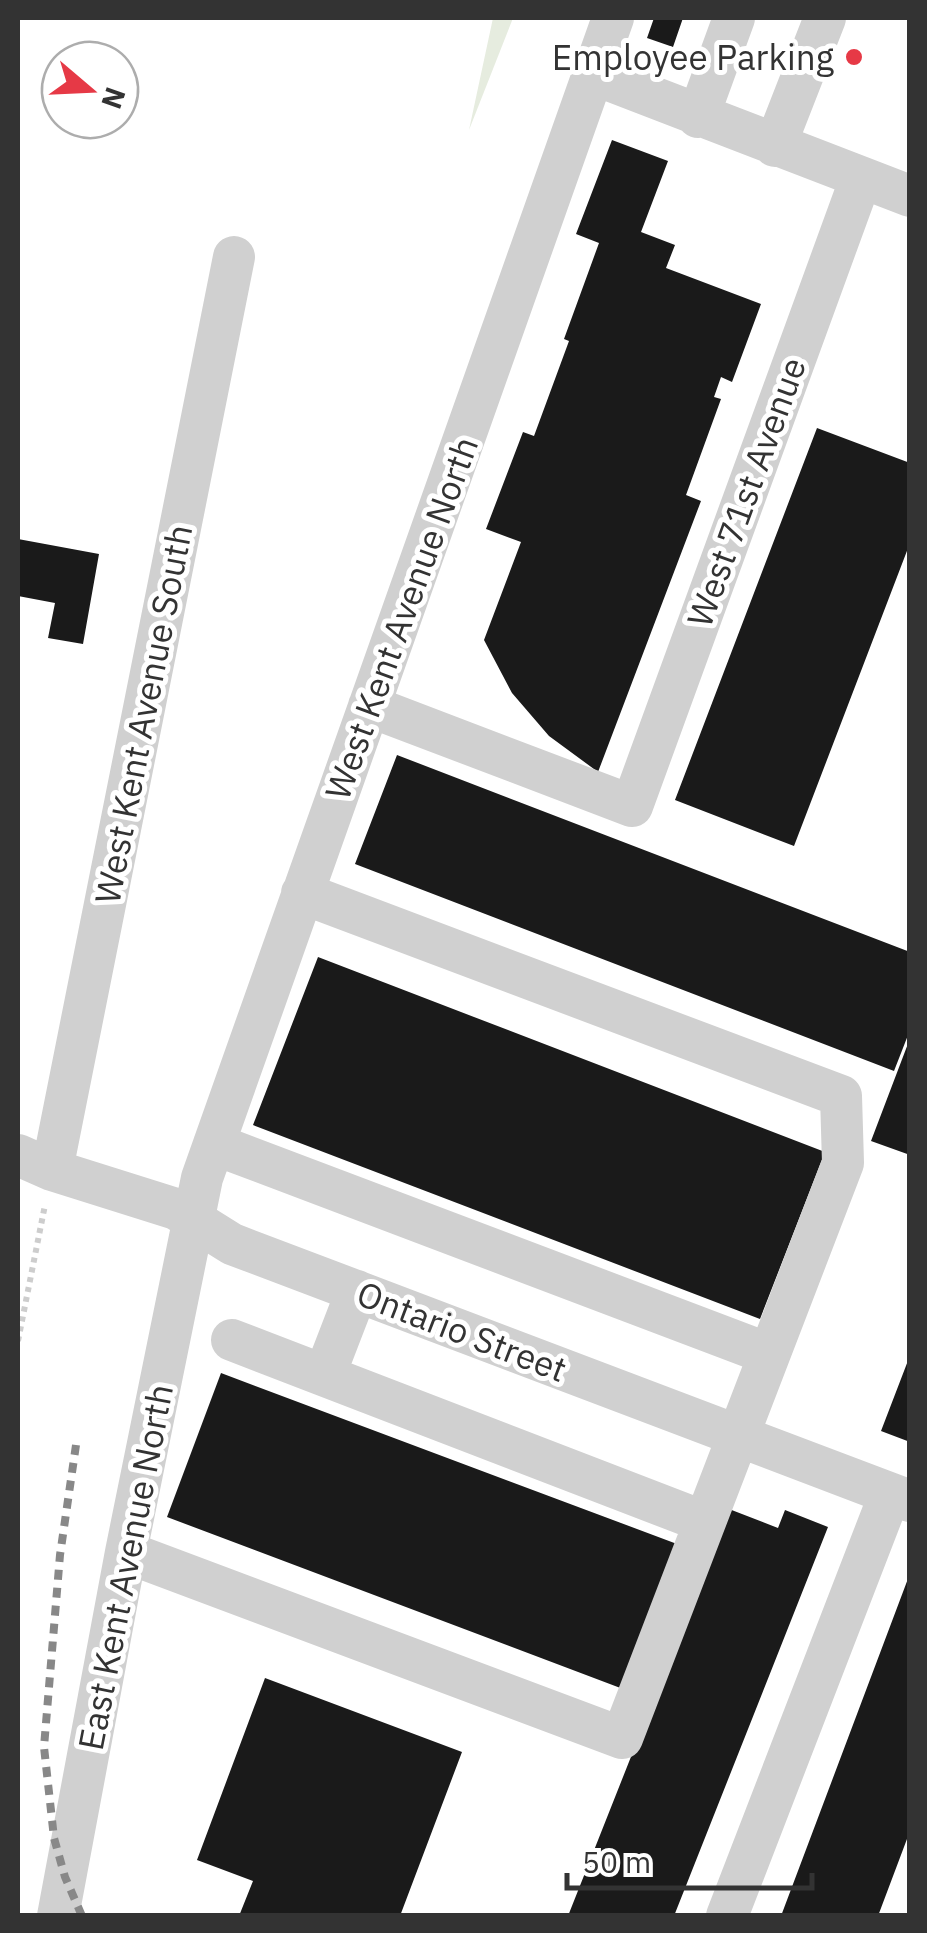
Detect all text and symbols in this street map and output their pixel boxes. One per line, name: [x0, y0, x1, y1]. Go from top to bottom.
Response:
place label: Employee Parking: [552, 34, 835, 80]
north arrow: [40, 40, 140, 140]
marker: Employee Parking: [843, 46, 865, 68]
text: N: [93, 83, 135, 114]
street label: West 71st Avenue: [676, 351, 816, 633]
street label: West Kent Avenue North: [314, 430, 488, 806]
street label: West Kent Avenue South: [84, 521, 202, 907]
street label: Ontario Street: [351, 1270, 573, 1392]
street label: East Kent Avenue North: [67, 1380, 183, 1754]
scale bar: [567, 1828, 812, 1890]
text: 50 m: [582, 1842, 651, 1881]

